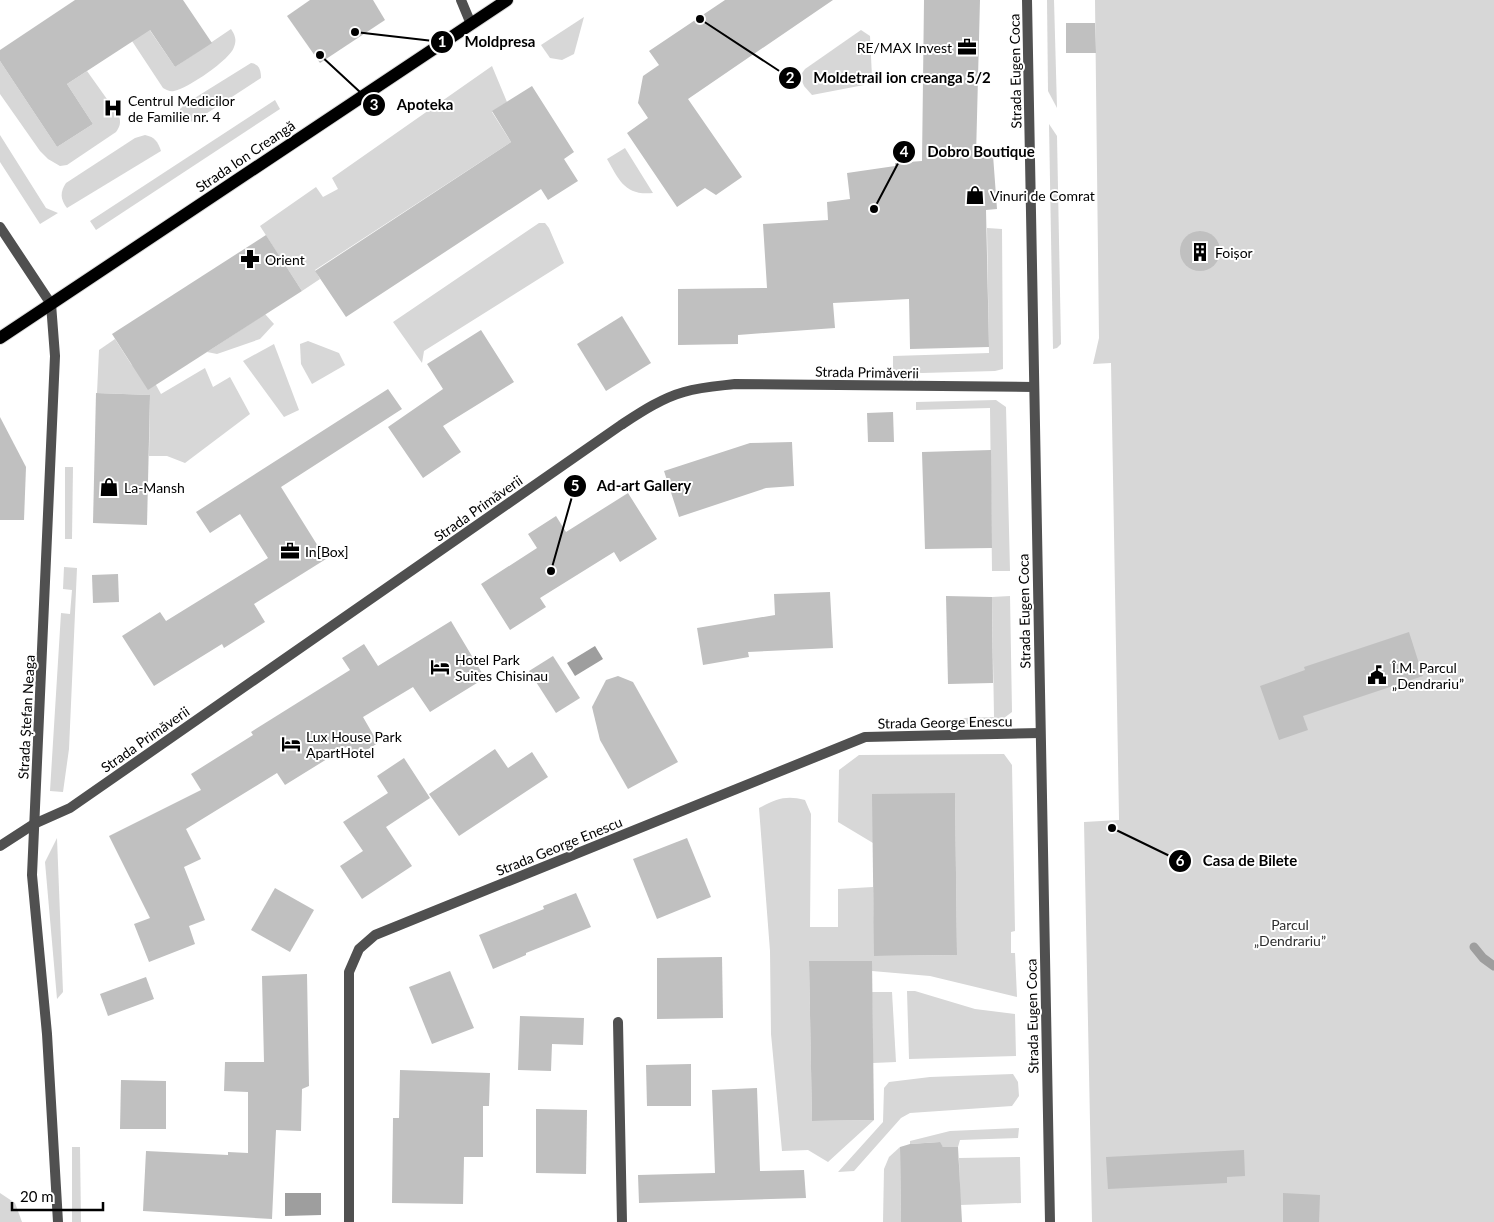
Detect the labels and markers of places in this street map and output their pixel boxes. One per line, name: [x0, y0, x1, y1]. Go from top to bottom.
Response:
callout: Moldpresa: [429, 27, 545, 57]
office icon: RE/MAX Invest: [956, 36, 978, 58]
place label: RE/MAX Invest: [857, 39, 952, 56]
callout: Moldetrail ion creanga 5/2: [778, 63, 1000, 93]
callout: Apoteka: [362, 90, 463, 120]
place label: Centrul Medicilor de Familie nr. 4: [128, 92, 235, 125]
hospital icon: Centrul Medicilor de Familie nr. 4: [102, 97, 124, 119]
callout: Dobro Boutique: [892, 137, 1045, 167]
shop icon: Vinuri de Comrat: [964, 184, 986, 206]
place label: Vinuri de Comrat: [990, 187, 1095, 204]
building icon: Foișor: [1189, 241, 1211, 263]
place label: Foișor: [1215, 244, 1253, 261]
pharmacy icon: Orient: [239, 248, 261, 270]
place label: Orient: [265, 251, 305, 268]
callout: Ad-art Gallery: [562, 471, 701, 501]
shop icon: La-Mansh: [98, 476, 120, 498]
place label: La-Mansh: [124, 479, 185, 496]
office icon: In[Box]: [279, 540, 301, 562]
place label: In[Box]: [305, 543, 348, 560]
place label: Hotel Park Suites Chisinau: [455, 651, 548, 684]
hotel icon: Hotel Park Suites Chisinau: [429, 656, 451, 678]
place label: Î.M. Parcul „Dendrariu”: [1391, 659, 1464, 692]
public building icon: Î.M. Parcul „Dendrariu”: [1366, 664, 1388, 686]
place label: Lux House Park ApartHotel: [306, 728, 403, 761]
hotel icon: Lux House Park ApartHotel: [280, 733, 302, 755]
callout: Casa de Bilete: [1167, 846, 1307, 876]

